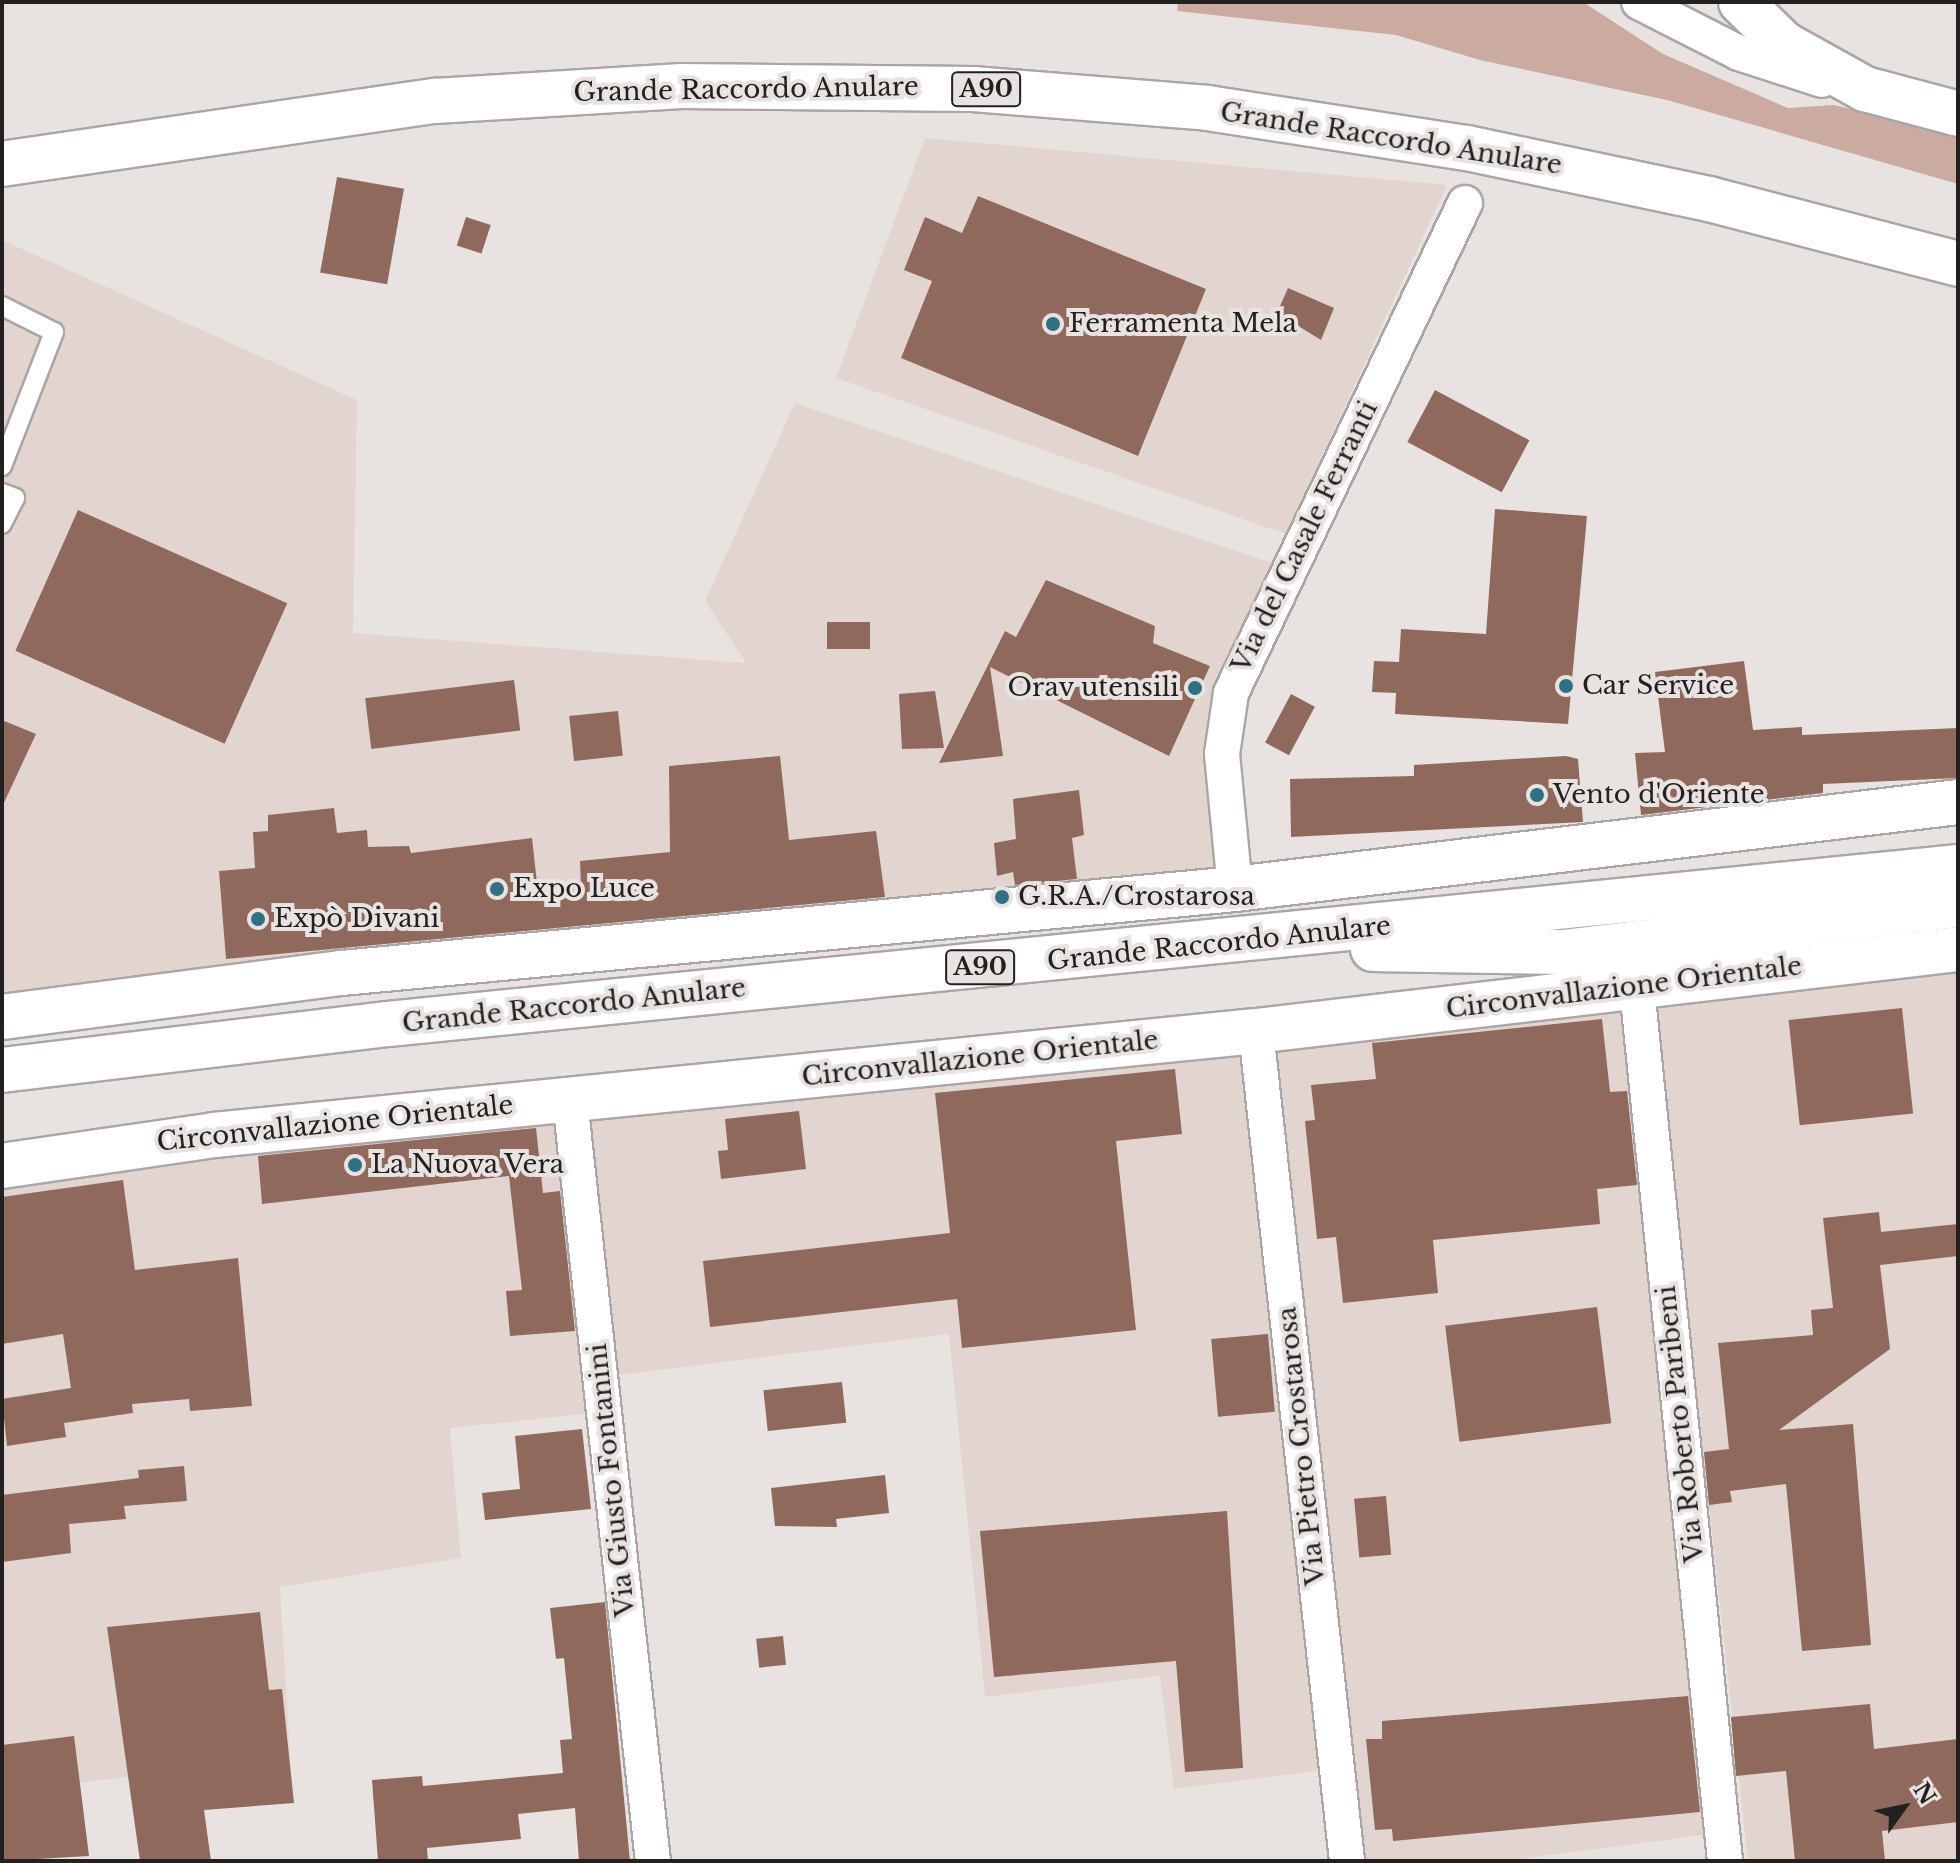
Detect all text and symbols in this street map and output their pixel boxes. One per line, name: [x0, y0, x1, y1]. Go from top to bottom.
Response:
road number: A90: [950, 69, 1022, 109]
street label: Grande Raccordo Anulare: [573, 71, 919, 109]
street label: Grande Raccordo Anulare: [1217, 96, 1565, 182]
place label: Ferramenta Mela: [1069, 308, 1297, 340]
marker: Ferramenta Mela: [1044, 315, 1062, 333]
street label: Via del Casale Ferranti: [1226, 396, 1384, 678]
place label: Car Service: [1582, 670, 1735, 702]
place label: Orav utensili: [1007, 672, 1179, 704]
marker: Car Service: [1557, 677, 1575, 695]
marker: Orav utensili: [1186, 679, 1204, 697]
place label: Vento d'Oriente: [1553, 779, 1765, 811]
marker: Vento d'Oriente: [1528, 786, 1546, 804]
place label: Expo Luce: [513, 873, 655, 905]
marker: Expo Luce: [488, 880, 506, 898]
place label: G.R.A./Crostarosa: [1018, 881, 1255, 913]
marker: G.R.A./Crostarosa: [993, 888, 1011, 906]
place label: Expò Divani: [274, 903, 439, 935]
marker: Expò Divani: [249, 910, 267, 928]
street label: Grande Raccordo Anulare: [1045, 910, 1393, 978]
road number: A90: [944, 947, 1016, 987]
street label: Circonvallazione Orientale: [1444, 951, 1804, 1025]
street label: Grande Raccordo Anulare: [400, 972, 748, 1040]
street label: Circonvallazione Orientale: [800, 1025, 1160, 1093]
street label: Circonvallazione Orientale: [155, 1090, 515, 1158]
place label: La Nuova Vera: [371, 1149, 566, 1181]
marker: La Nuova Vera: [346, 1156, 364, 1174]
street label: Via Roberto Paribeni: [1651, 1284, 1711, 1564]
street label: Via Pietro Crostarosa: [1272, 1305, 1332, 1587]
street label: Via Giusto Fontanini: [582, 1342, 642, 1618]
north arrow: [1864, 1767, 1944, 1847]
text: N: [1908, 1778, 1942, 1810]

